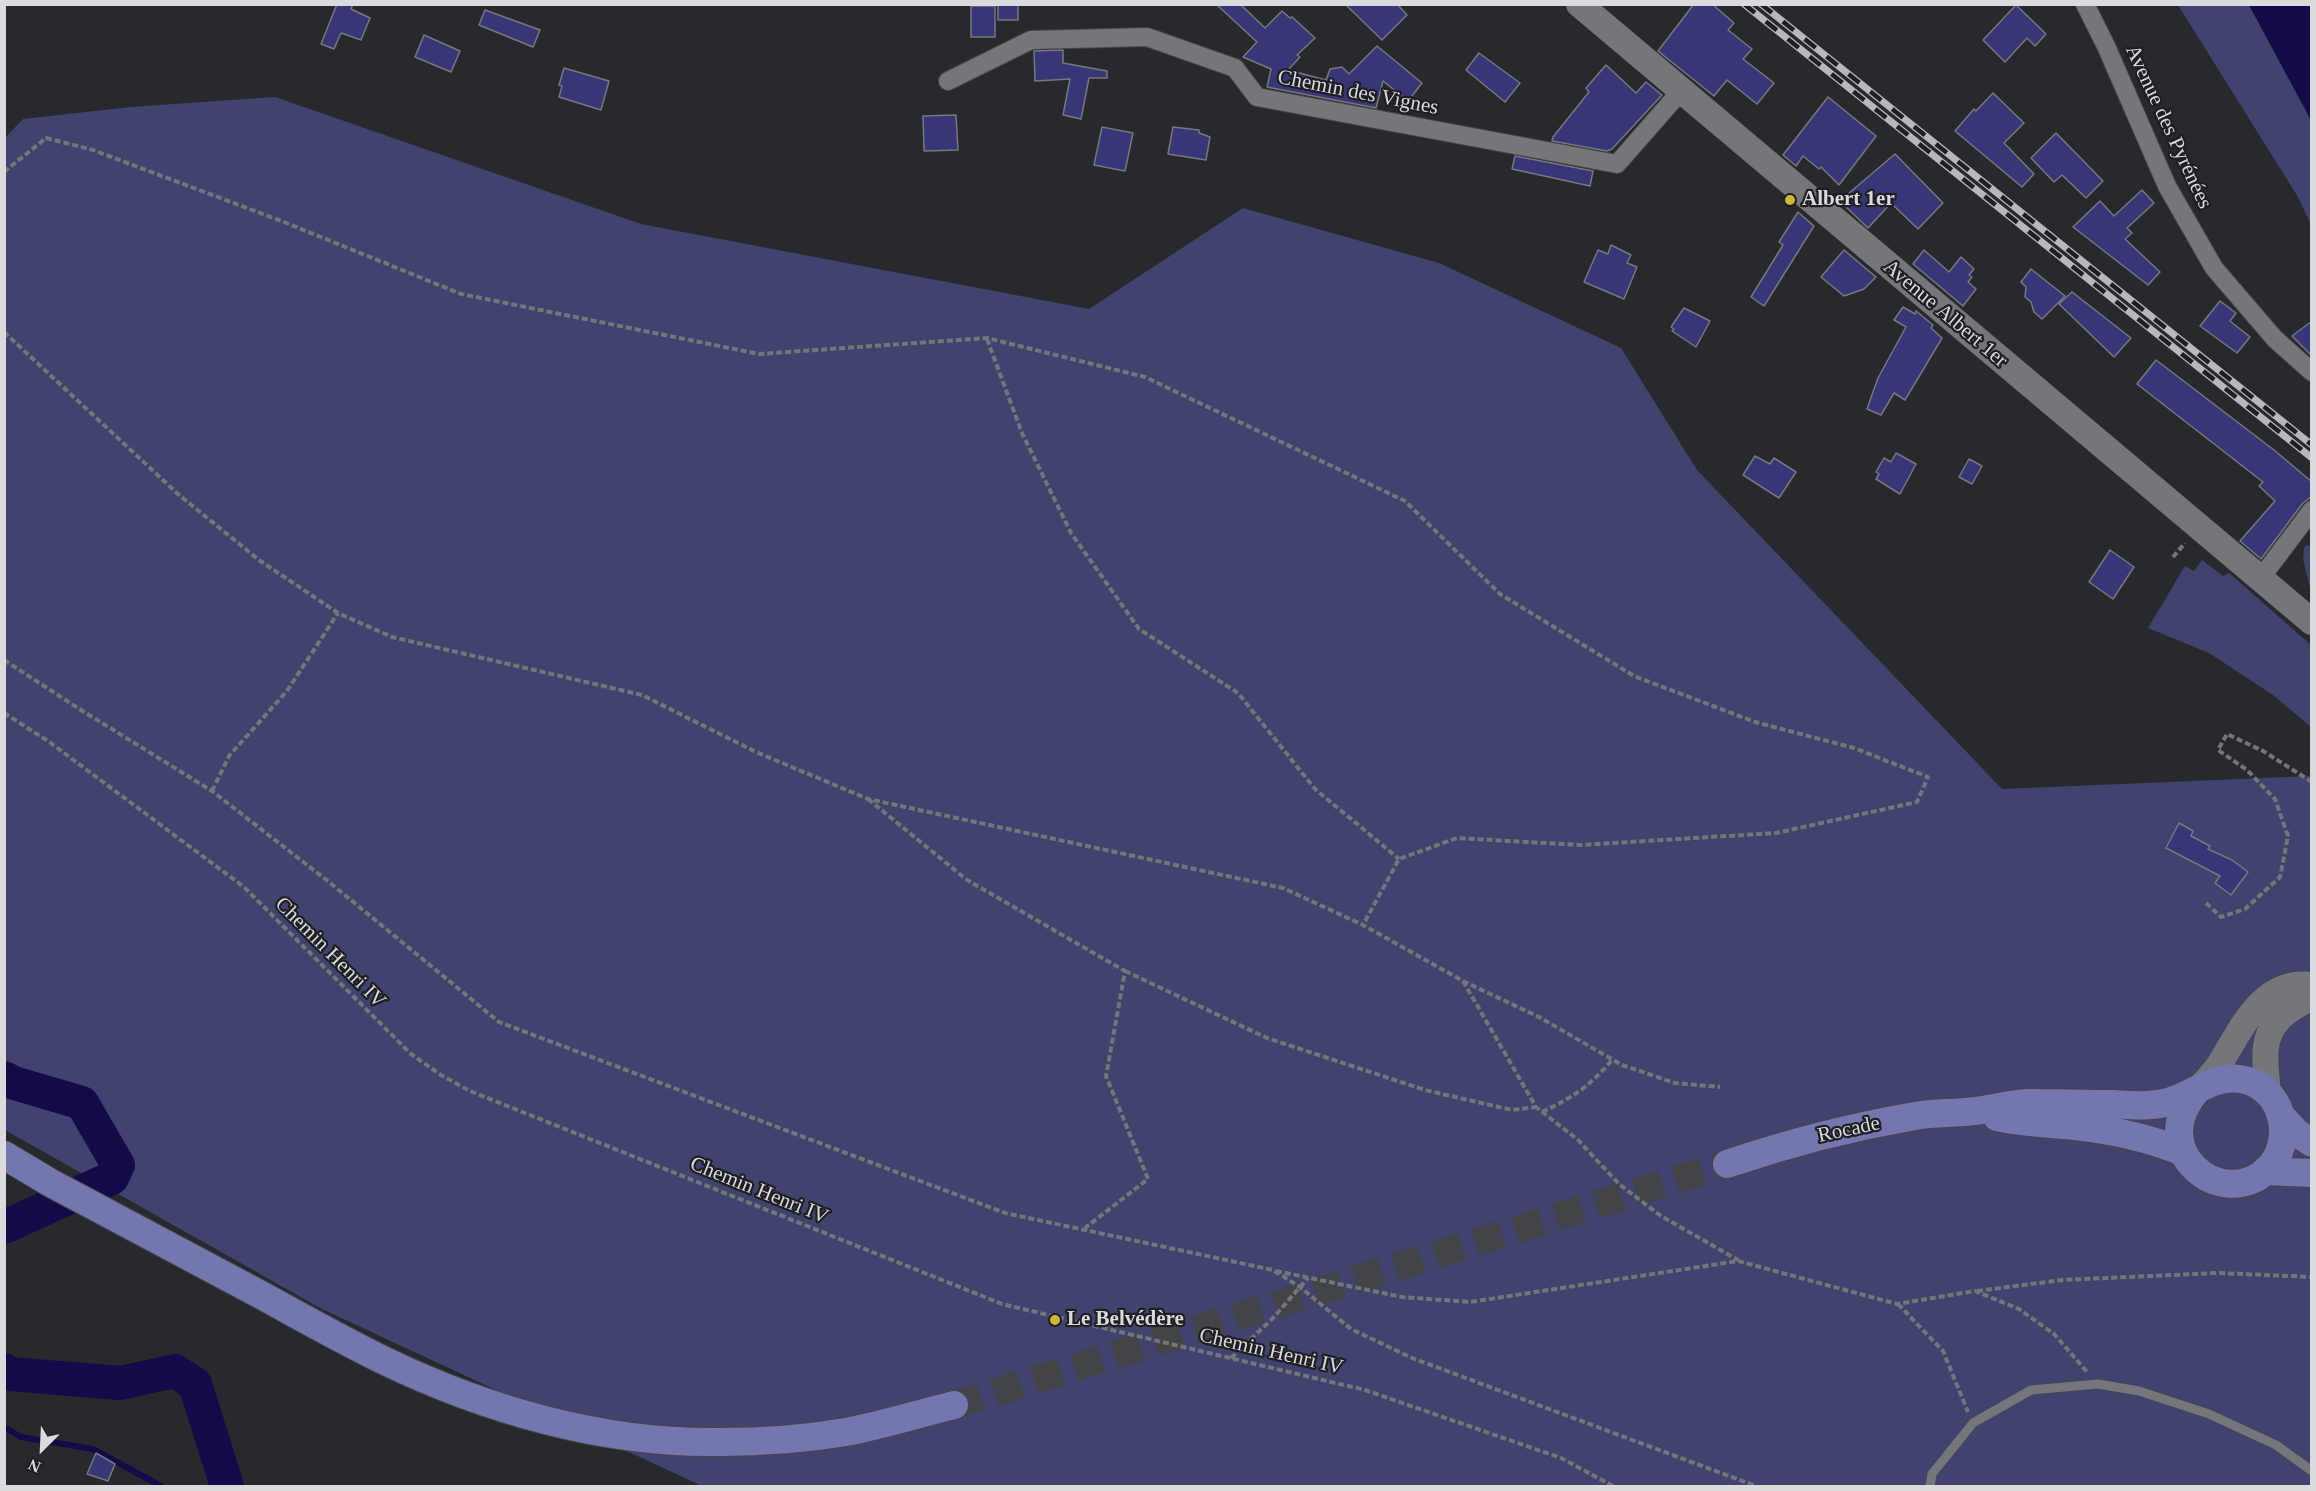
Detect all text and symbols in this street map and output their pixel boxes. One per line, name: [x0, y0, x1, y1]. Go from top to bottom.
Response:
street label: Avenue des Pyrénées: [2119, 41, 2217, 213]
street label: Chemin des Vignes: [1275, 65, 1441, 121]
place label: Albert 1er: [1802, 187, 1895, 213]
marker: Albert 1er: [1783, 193, 1797, 207]
street label: Avenue Albert 1er: [1878, 255, 2012, 373]
street label: Chemin Henri IV: [269, 892, 391, 1014]
street label: Rocade: [1816, 1111, 1882, 1149]
street label: Chemin Henri IV: [686, 1152, 832, 1230]
place label: Le Belvédère: [1067, 1307, 1184, 1333]
marker: Le Belvédère: [1048, 1313, 1062, 1327]
street label: Chemin Henri IV: [1197, 1323, 1345, 1381]
north arrow: [12, 1419, 72, 1479]
text: N: [26, 1456, 43, 1476]

